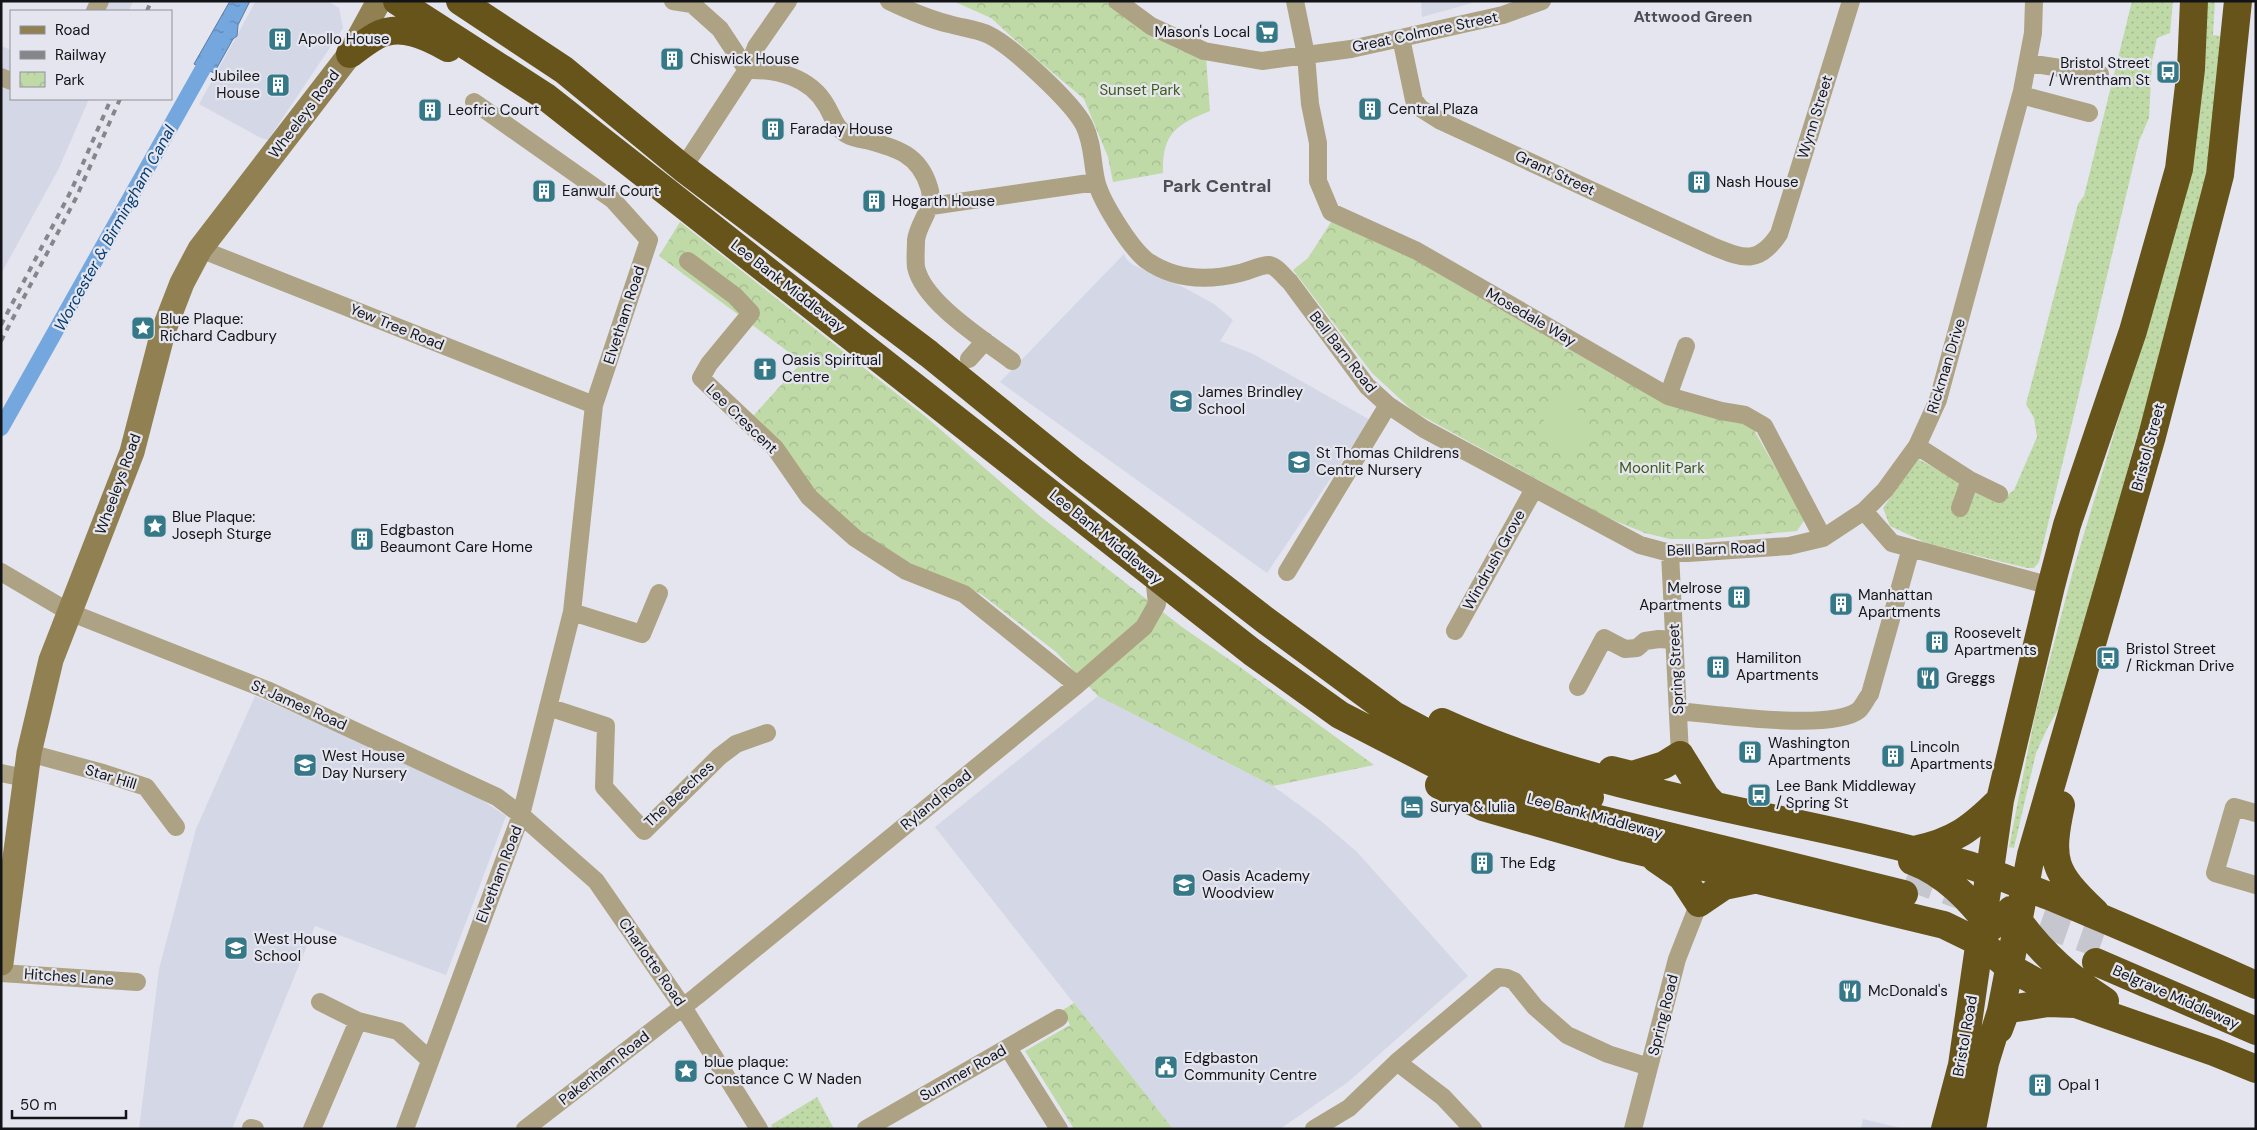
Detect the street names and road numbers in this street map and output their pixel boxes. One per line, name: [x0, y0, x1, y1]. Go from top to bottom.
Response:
street label: Great Colmore Street: [1350, 7, 1500, 57]
street label: Wheeleys Road: [264, 66, 344, 162]
street label: Wynn Street: [1793, 73, 1837, 161]
street label: Grant Street: [1512, 146, 1598, 200]
street label: Lee Bank Middleway: [727, 235, 850, 337]
street label: Elvetham Road: [599, 263, 649, 367]
street label: Mosedale Way: [1482, 283, 1580, 351]
street label: Yew Tree Road: [347, 299, 447, 355]
street label: Bell Barn Road: [1305, 307, 1381, 397]
street label: Rickman Drive: [1922, 316, 1970, 416]
street label: Lee Crescent: [702, 380, 782, 458]
street label: Bristol Street: [2127, 401, 2169, 493]
street label: Wheeleys Road: [90, 431, 146, 537]
street label: Lee Bank Middleway: [1045, 485, 1167, 589]
street label: Windrush Grove: [1458, 506, 1530, 614]
street label: Bell Barn Road: [1666, 537, 1766, 561]
street label: Spring Street: [1664, 623, 1688, 715]
street label: St James Road: [248, 675, 350, 735]
street label: The Beeches: [640, 756, 718, 832]
street label: Star Hill: [83, 760, 139, 794]
street label: Ryland Road: [896, 765, 976, 835]
street label: Lee Bank Middleway: [1525, 788, 1666, 844]
street label: Elvetham Road: [471, 823, 527, 925]
street label: Charlotte Road: [614, 914, 690, 1010]
street label: Belgrave Middleway: [2109, 960, 2243, 1034]
street label: Hitches Lane: [23, 964, 115, 990]
street label: Spring Road: [1643, 972, 1683, 1058]
street label: Bristol Road: [1948, 994, 1982, 1078]
street label: Pakenham Road: [555, 1026, 653, 1110]
street label: Summer Road: [916, 1040, 1010, 1106]

